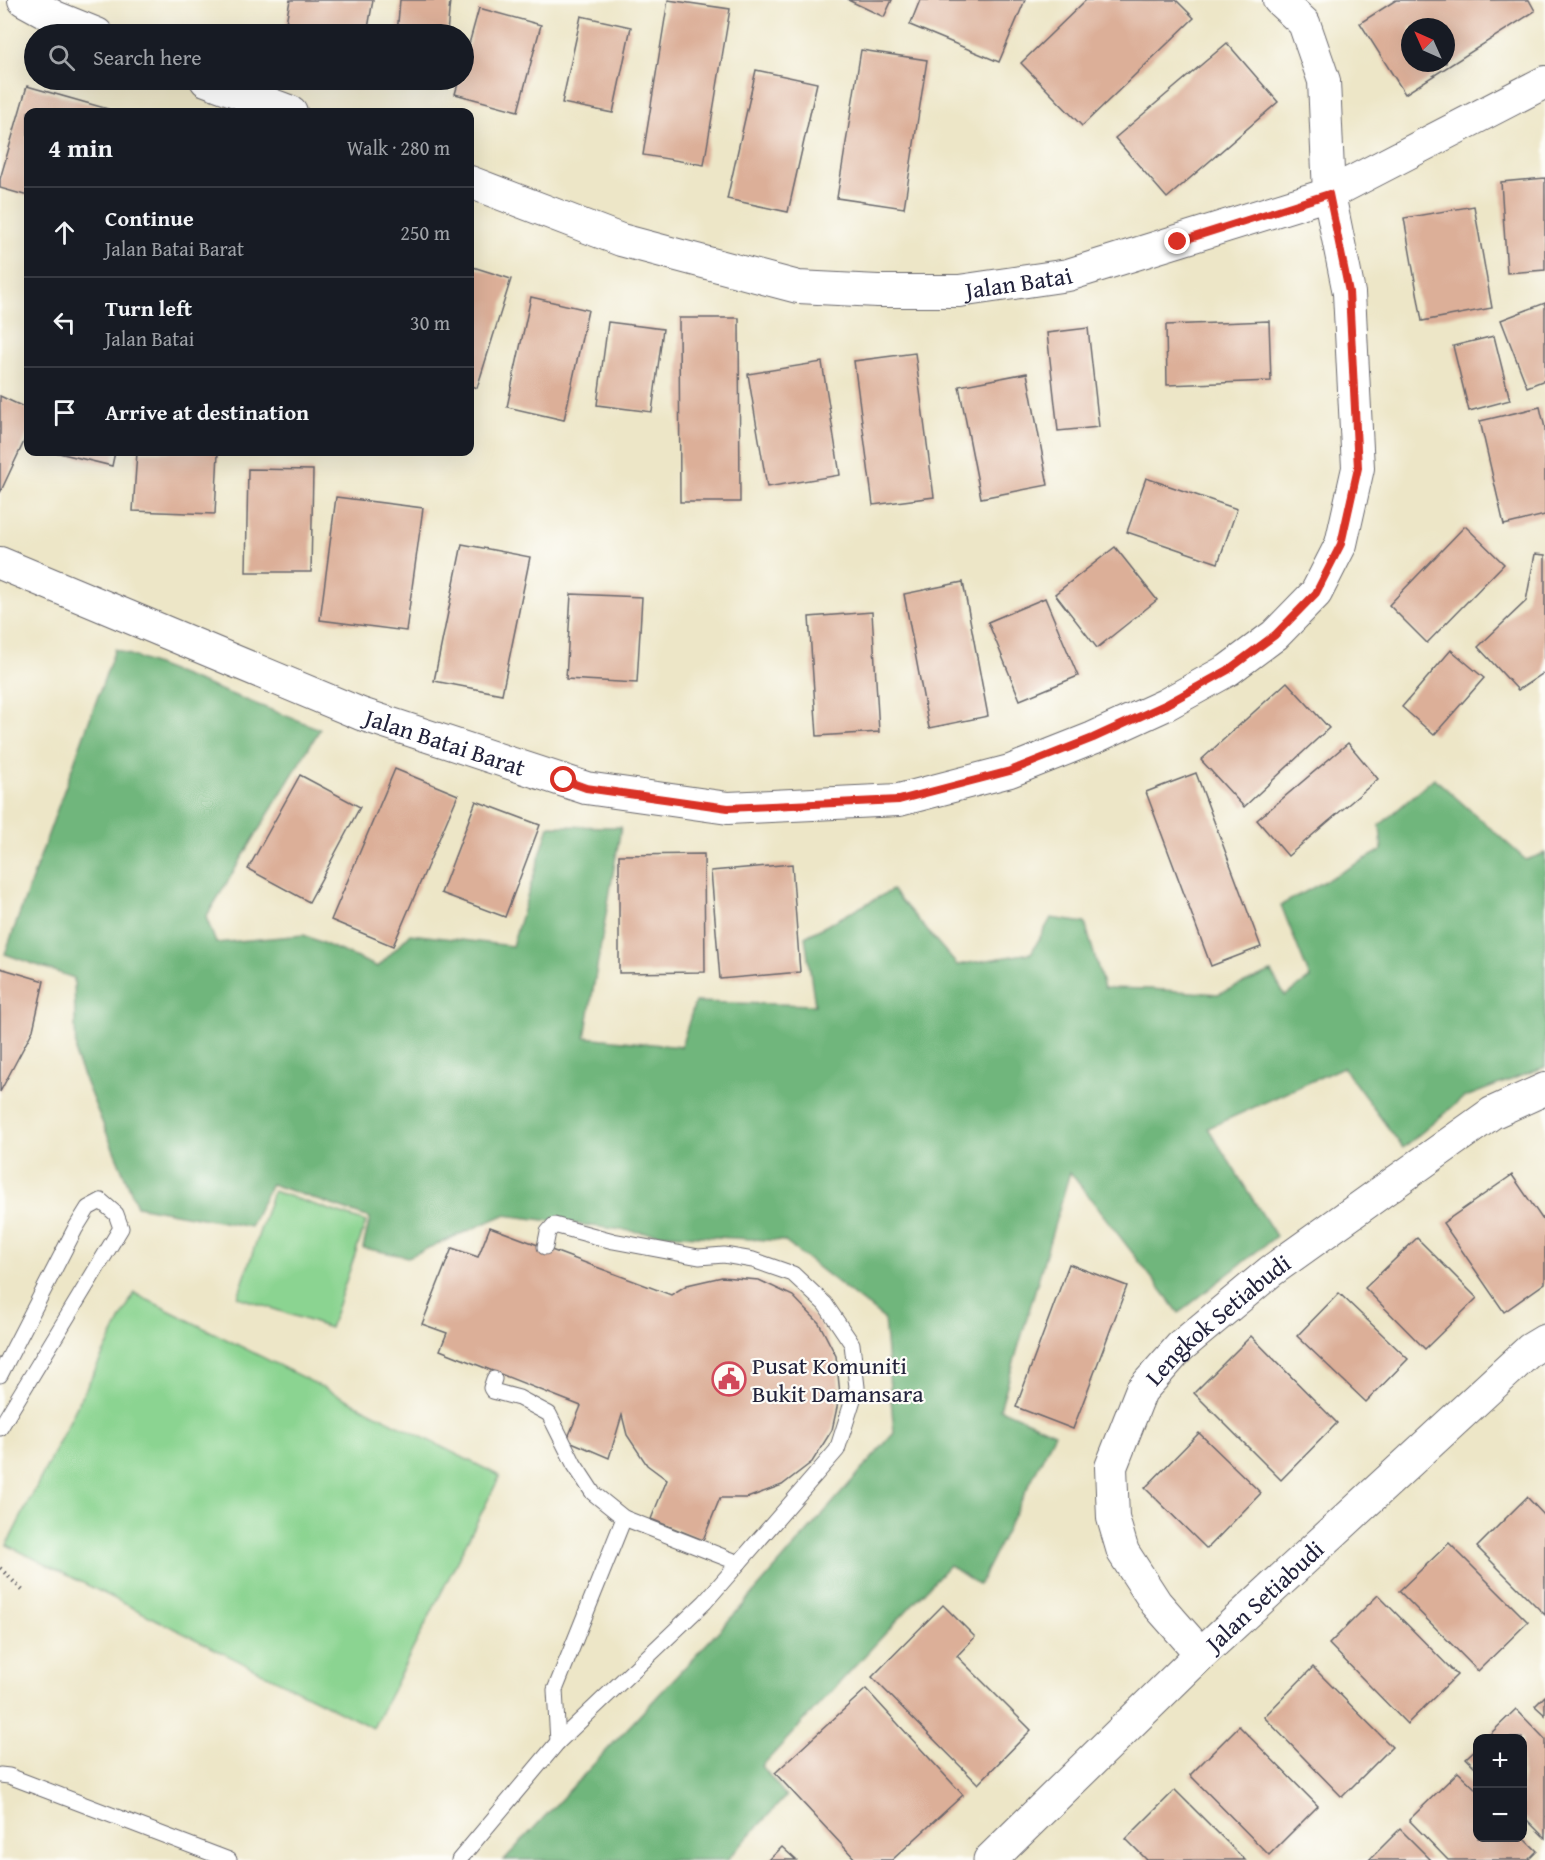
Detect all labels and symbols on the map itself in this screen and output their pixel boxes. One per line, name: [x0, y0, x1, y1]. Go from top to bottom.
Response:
north arrow: [1401, 18, 1455, 72]
route end: [1164, 228, 1190, 254]
street label: Jalan Batai: [960, 257, 1077, 308]
street label: Jalan Batai Barat: [358, 698, 531, 785]
route start: [550, 766, 576, 792]
street label: Lengkok Setiabudi: [1136, 1245, 1298, 1393]
place label: Pusat Komuniti Bukit Damansara: [752, 1348, 924, 1411]
public building icon: Pusat Komuniti Bukit Damansara: [711, 1361, 747, 1397]
street label: Jalan Setiabudi: [1195, 1532, 1332, 1661]

